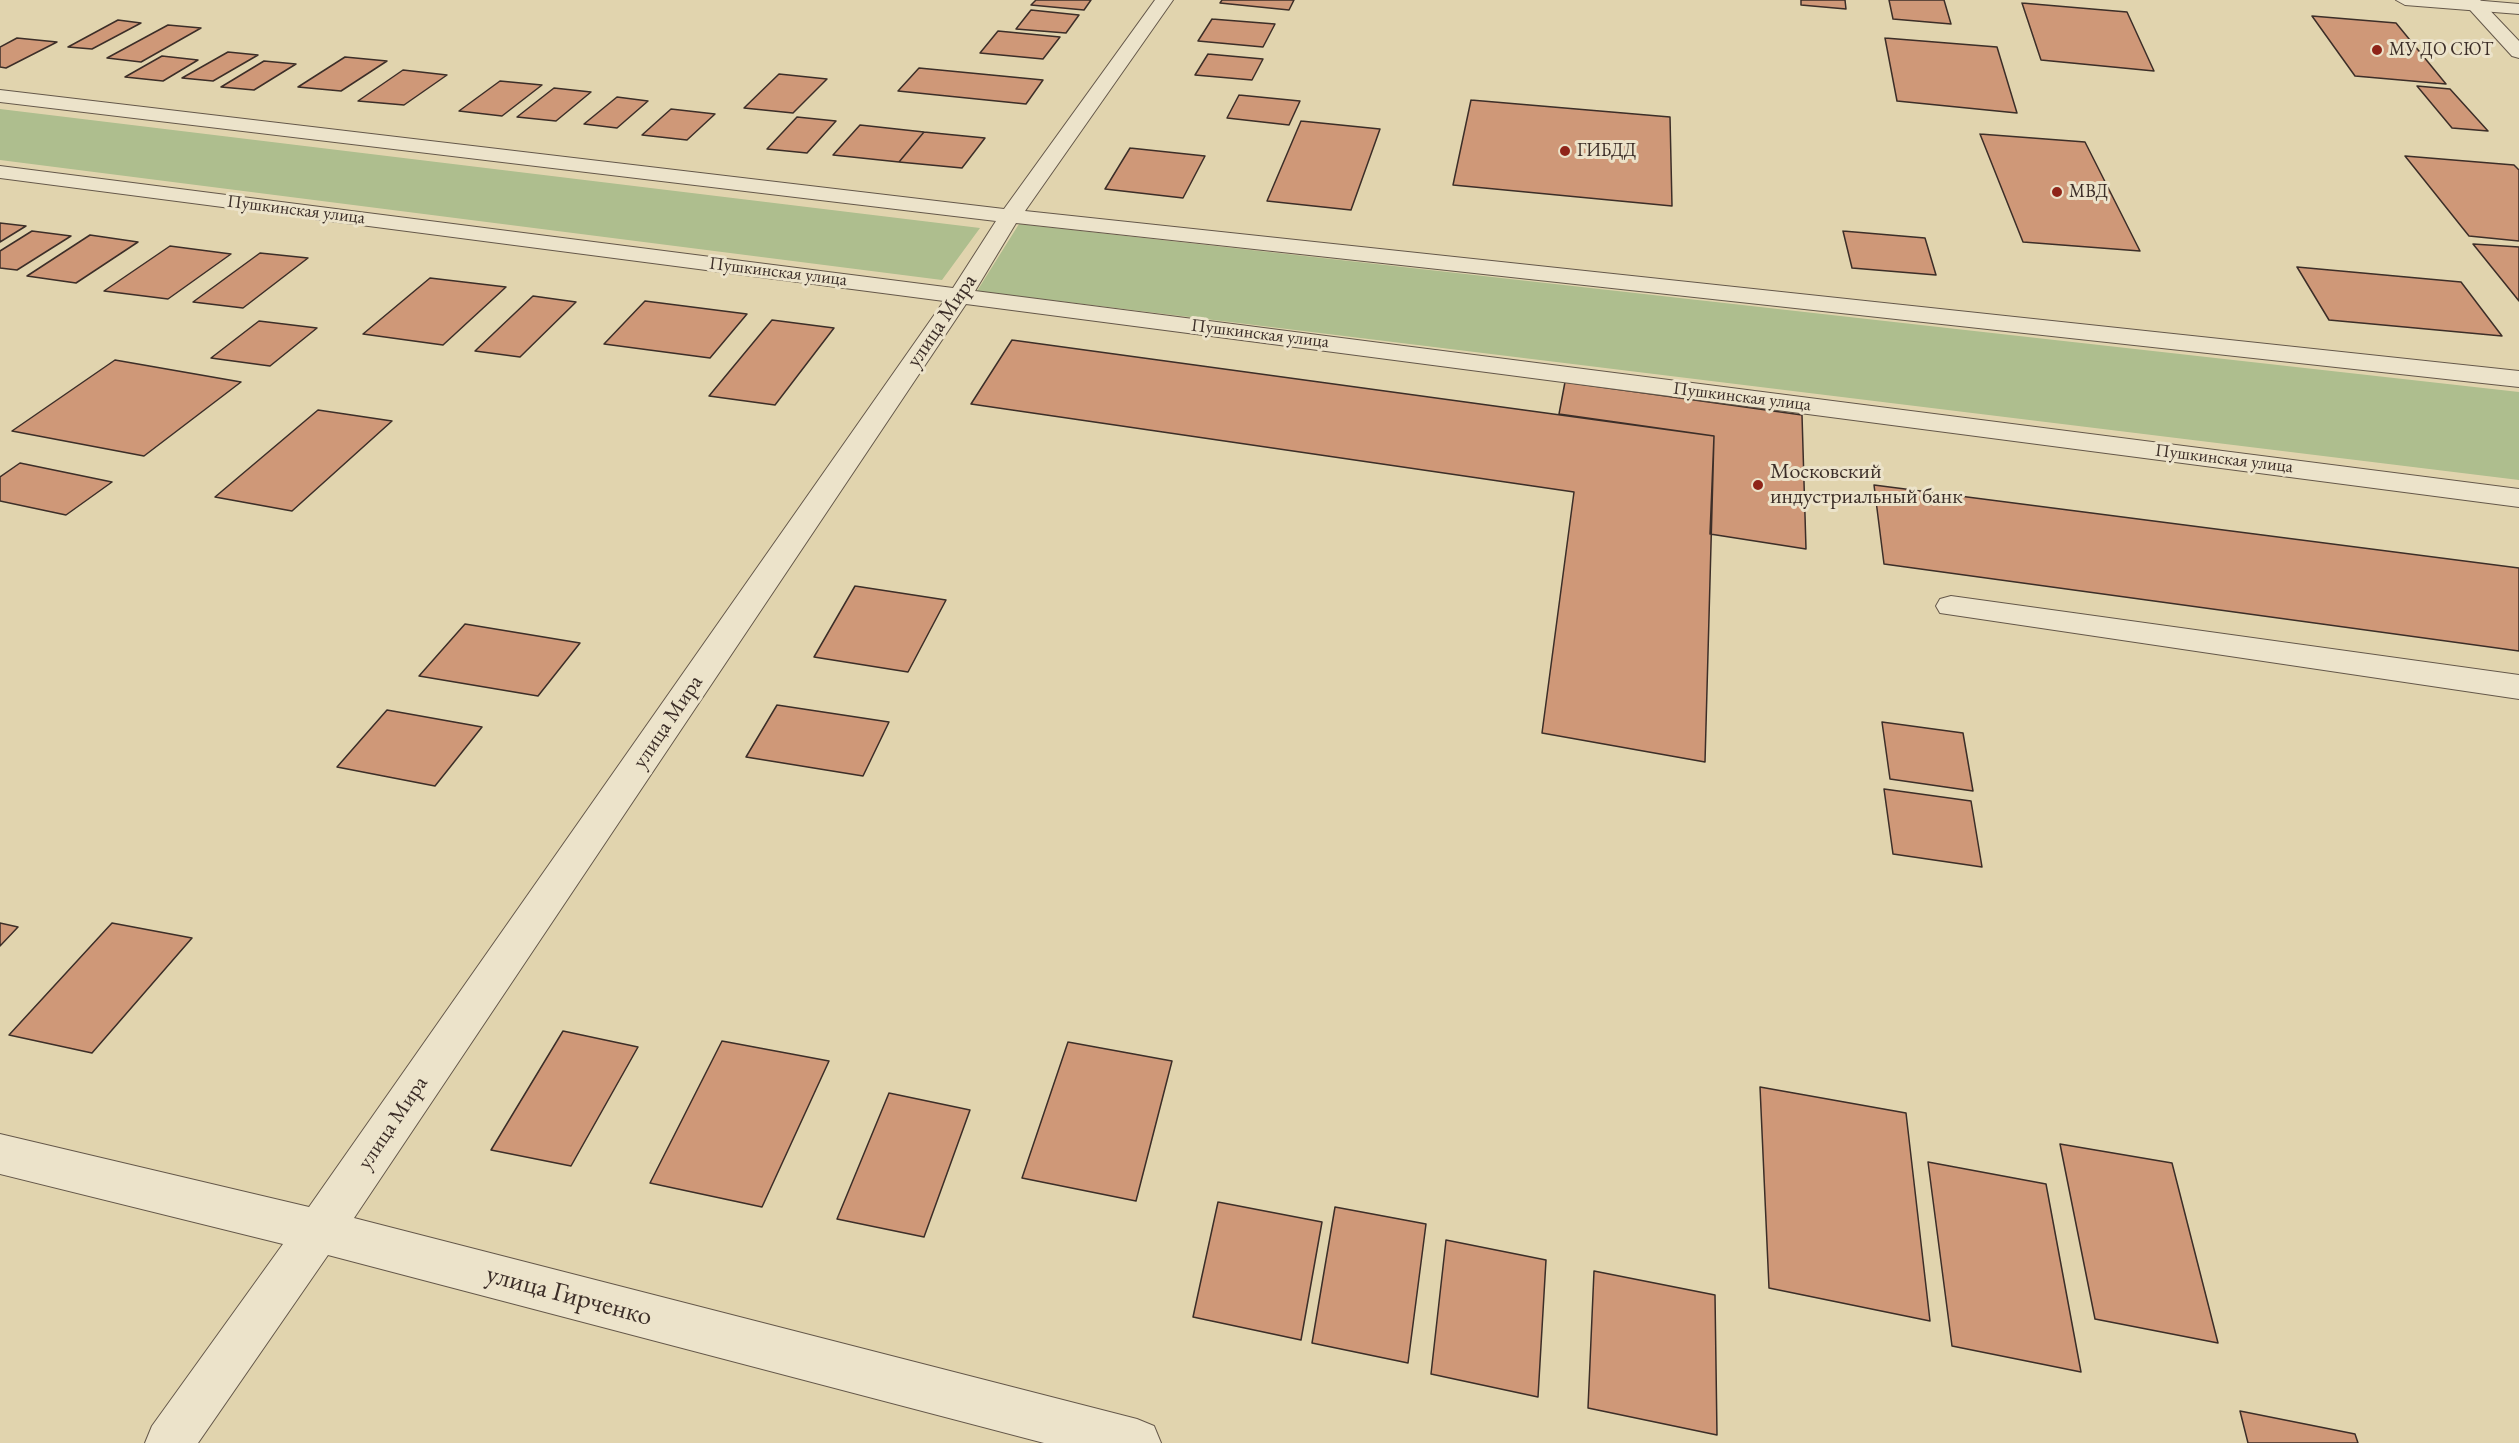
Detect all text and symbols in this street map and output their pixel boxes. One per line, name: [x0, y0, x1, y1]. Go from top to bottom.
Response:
place label: МУ ДО СЮТ: [2389, 39, 2493, 61]
marker: МУ ДО СЮТ: [2370, 43, 2384, 57]
place label: ГИБДД: [1577, 140, 1636, 162]
marker: ГИБДД: [1558, 144, 1572, 158]
place label: МВД: [2069, 181, 2108, 203]
marker: МВД: [2050, 185, 2064, 199]
street label: Пушкинская улица: [226, 191, 366, 229]
street label: Пушкинская улица: [708, 253, 848, 291]
street label: улица Мира: [901, 269, 983, 373]
street label: Пушкинская улица: [1190, 315, 1330, 353]
street label: Пушкинская улица: [1672, 378, 1812, 416]
street label: Пушкинская улица: [2154, 440, 2294, 478]
place label: Московский индустриальный банк: [1770, 459, 1963, 511]
marker: Московский индустриальный банк: [1751, 478, 1765, 492]
street label: улица Мира: [627, 670, 709, 774]
street label: улица Мира: [352, 1071, 434, 1175]
street label: улица Гирченко: [483, 1258, 655, 1334]

